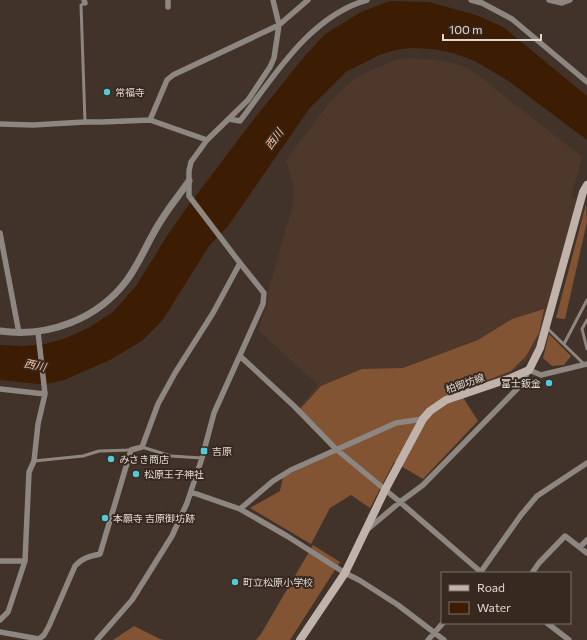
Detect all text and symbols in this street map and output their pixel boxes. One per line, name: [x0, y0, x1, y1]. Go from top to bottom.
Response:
scale bar: [443, 16, 541, 42]
text: 100 m: [449, 22, 483, 36]
place label: 常福寺: [115, 86, 145, 98]
marker: 常福寺: [102, 87, 112, 97]
water label: 西川: [262, 125, 286, 151]
water label: 西川: [23, 356, 48, 373]
street label: 柏御坊線: [444, 371, 486, 395]
place label: 富士鈑金: [501, 377, 541, 389]
marker: 富士鈑金: [544, 378, 554, 388]
place label: 吉原: [212, 445, 232, 457]
marker: 吉原: [199, 446, 209, 456]
place label: みさき商店: [119, 453, 169, 465]
marker: みさき商店: [106, 454, 116, 464]
place label: 松原王子神社: [144, 468, 204, 480]
marker: 松原王子神社: [131, 469, 141, 479]
place label: 本願寺 吉原御坊跡: [113, 512, 195, 524]
marker: 本願寺 吉原御坊跡: [100, 513, 110, 523]
legend: [441, 572, 571, 624]
place label: 町立松原小学校: [243, 576, 313, 588]
marker: 町立松原小学校: [230, 577, 240, 587]
text: Road: [477, 580, 505, 594]
text: Water: [477, 600, 511, 614]

